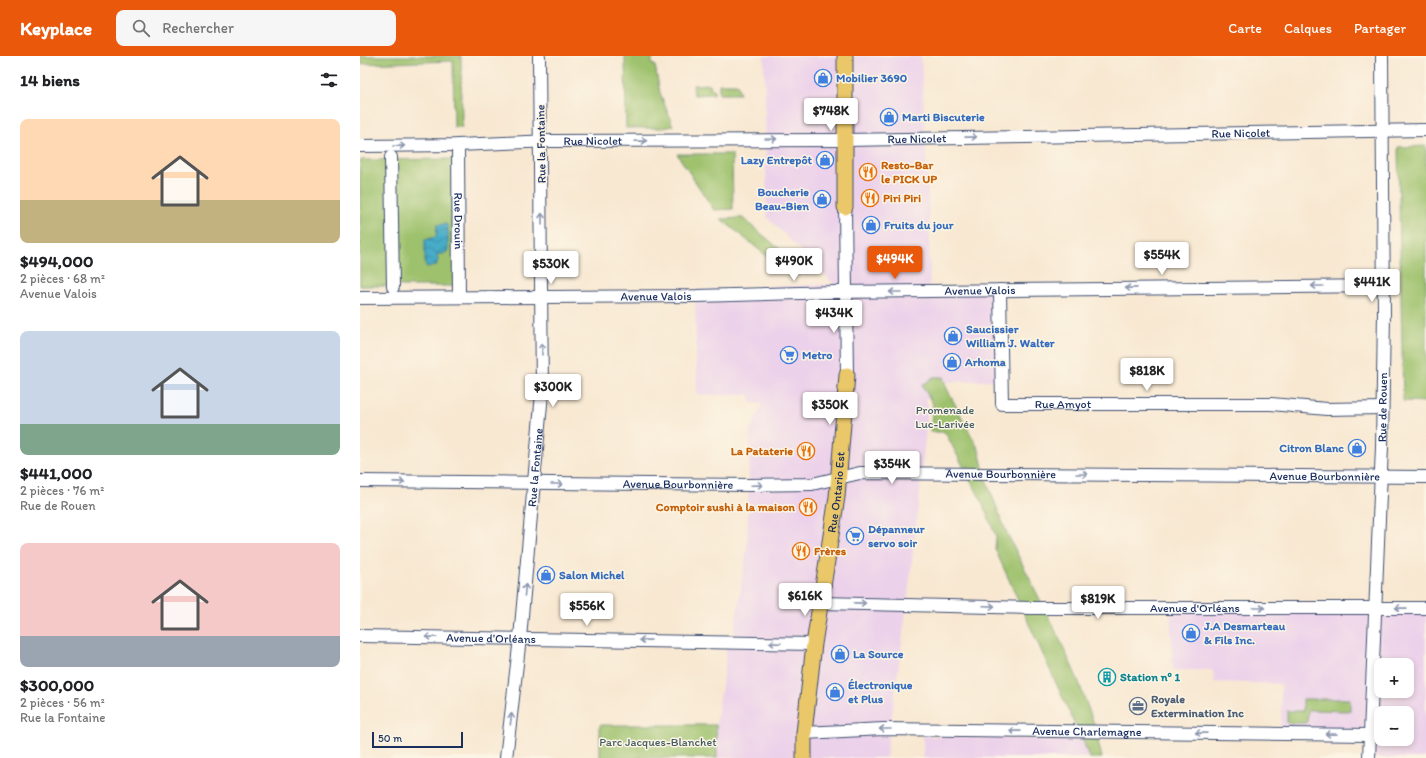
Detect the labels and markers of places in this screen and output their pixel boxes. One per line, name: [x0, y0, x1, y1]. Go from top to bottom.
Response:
shop icon: Mobilier 3690: [813, 68, 833, 88]
place label: Mobilier 3690: [836, 71, 907, 85]
pin: $748K: [803, 98, 859, 132]
shop icon: Marti Biscuterie: [879, 107, 899, 127]
place label: Marti Biscuterie: [902, 110, 985, 124]
shop icon: Lazy Entrepôt: [815, 150, 835, 170]
place label: Lazy Entrepôt: [741, 153, 812, 168]
place label: Resto-Bar le PICK UP: [881, 158, 937, 186]
restaurant icon: Resto-Bar le PICK UP: [858, 162, 878, 182]
place label: Boucherie Beau-Bien: [755, 185, 809, 213]
restaurant icon: Piri Piri: [860, 188, 880, 208]
shop icon: Boucherie Beau-Bien: [812, 189, 832, 209]
place label: Piri Piri: [883, 191, 921, 205]
shop icon: Fruits du jour: [861, 215, 881, 235]
place label: Fruits du jour: [884, 218, 954, 233]
pin: $554K: [1134, 242, 1190, 276]
pin: $494K: [867, 246, 923, 280]
pin: $490K: [766, 248, 822, 282]
pin: $530K: [523, 251, 579, 285]
pin: $441K: [1344, 269, 1400, 303]
pin: $434K: [806, 300, 862, 334]
place label: Saucissier William J. Walter: [966, 322, 1055, 350]
shop icon: Saucissier William J. Walter: [943, 326, 963, 346]
supermarket icon: Metro: [779, 345, 799, 365]
place label: Metro: [802, 348, 832, 362]
shop icon: Arhoma: [942, 352, 962, 372]
place label: Arhoma: [964, 355, 1006, 369]
pin: $818K: [1119, 358, 1175, 392]
pin: $300K: [525, 374, 581, 408]
pin: $350K: [802, 392, 858, 426]
shop icon: Citron Blanc: [1347, 438, 1367, 458]
restaurant icon: La Pataterie: [796, 441, 816, 461]
place label: Citron Blanc: [1279, 441, 1344, 455]
place label: La Pataterie: [731, 444, 793, 458]
pin: $354K: [864, 451, 920, 485]
restaurant icon: Comptoir sushi à la maison: [798, 497, 818, 517]
place label: Comptoir sushi à la maison: [656, 500, 796, 515]
place label: Dépanneur servo soir: [868, 522, 925, 550]
supermarket icon: Dépanneur servo soir: [845, 526, 865, 546]
restaurant icon: Frères: [791, 541, 811, 561]
place label: Frères: [814, 544, 847, 558]
shop icon: Salon Michel: [536, 565, 556, 585]
place label: Salon Michel: [559, 568, 625, 582]
pin: $616K: [777, 583, 833, 617]
pin: $819K: [1070, 586, 1126, 620]
pin: $556K: [559, 593, 615, 627]
place label: J.A Desmarteau & Fils Inc.: [1203, 619, 1286, 647]
shop icon: J.A Desmarteau & Fils Inc.: [1181, 623, 1201, 643]
shop icon: La Source: [830, 644, 850, 664]
place label: La Source: [853, 647, 904, 661]
building icon: Station nº 1: [1097, 667, 1117, 687]
place label: Station nº 1: [1120, 670, 1180, 684]
place label: Électronique et Plus: [848, 678, 913, 706]
shop icon: Électronique et Plus: [825, 682, 845, 702]
place label: Royale Extermination Inc: [1151, 692, 1244, 720]
office icon: Royale Extermination Inc: [1128, 696, 1148, 716]

